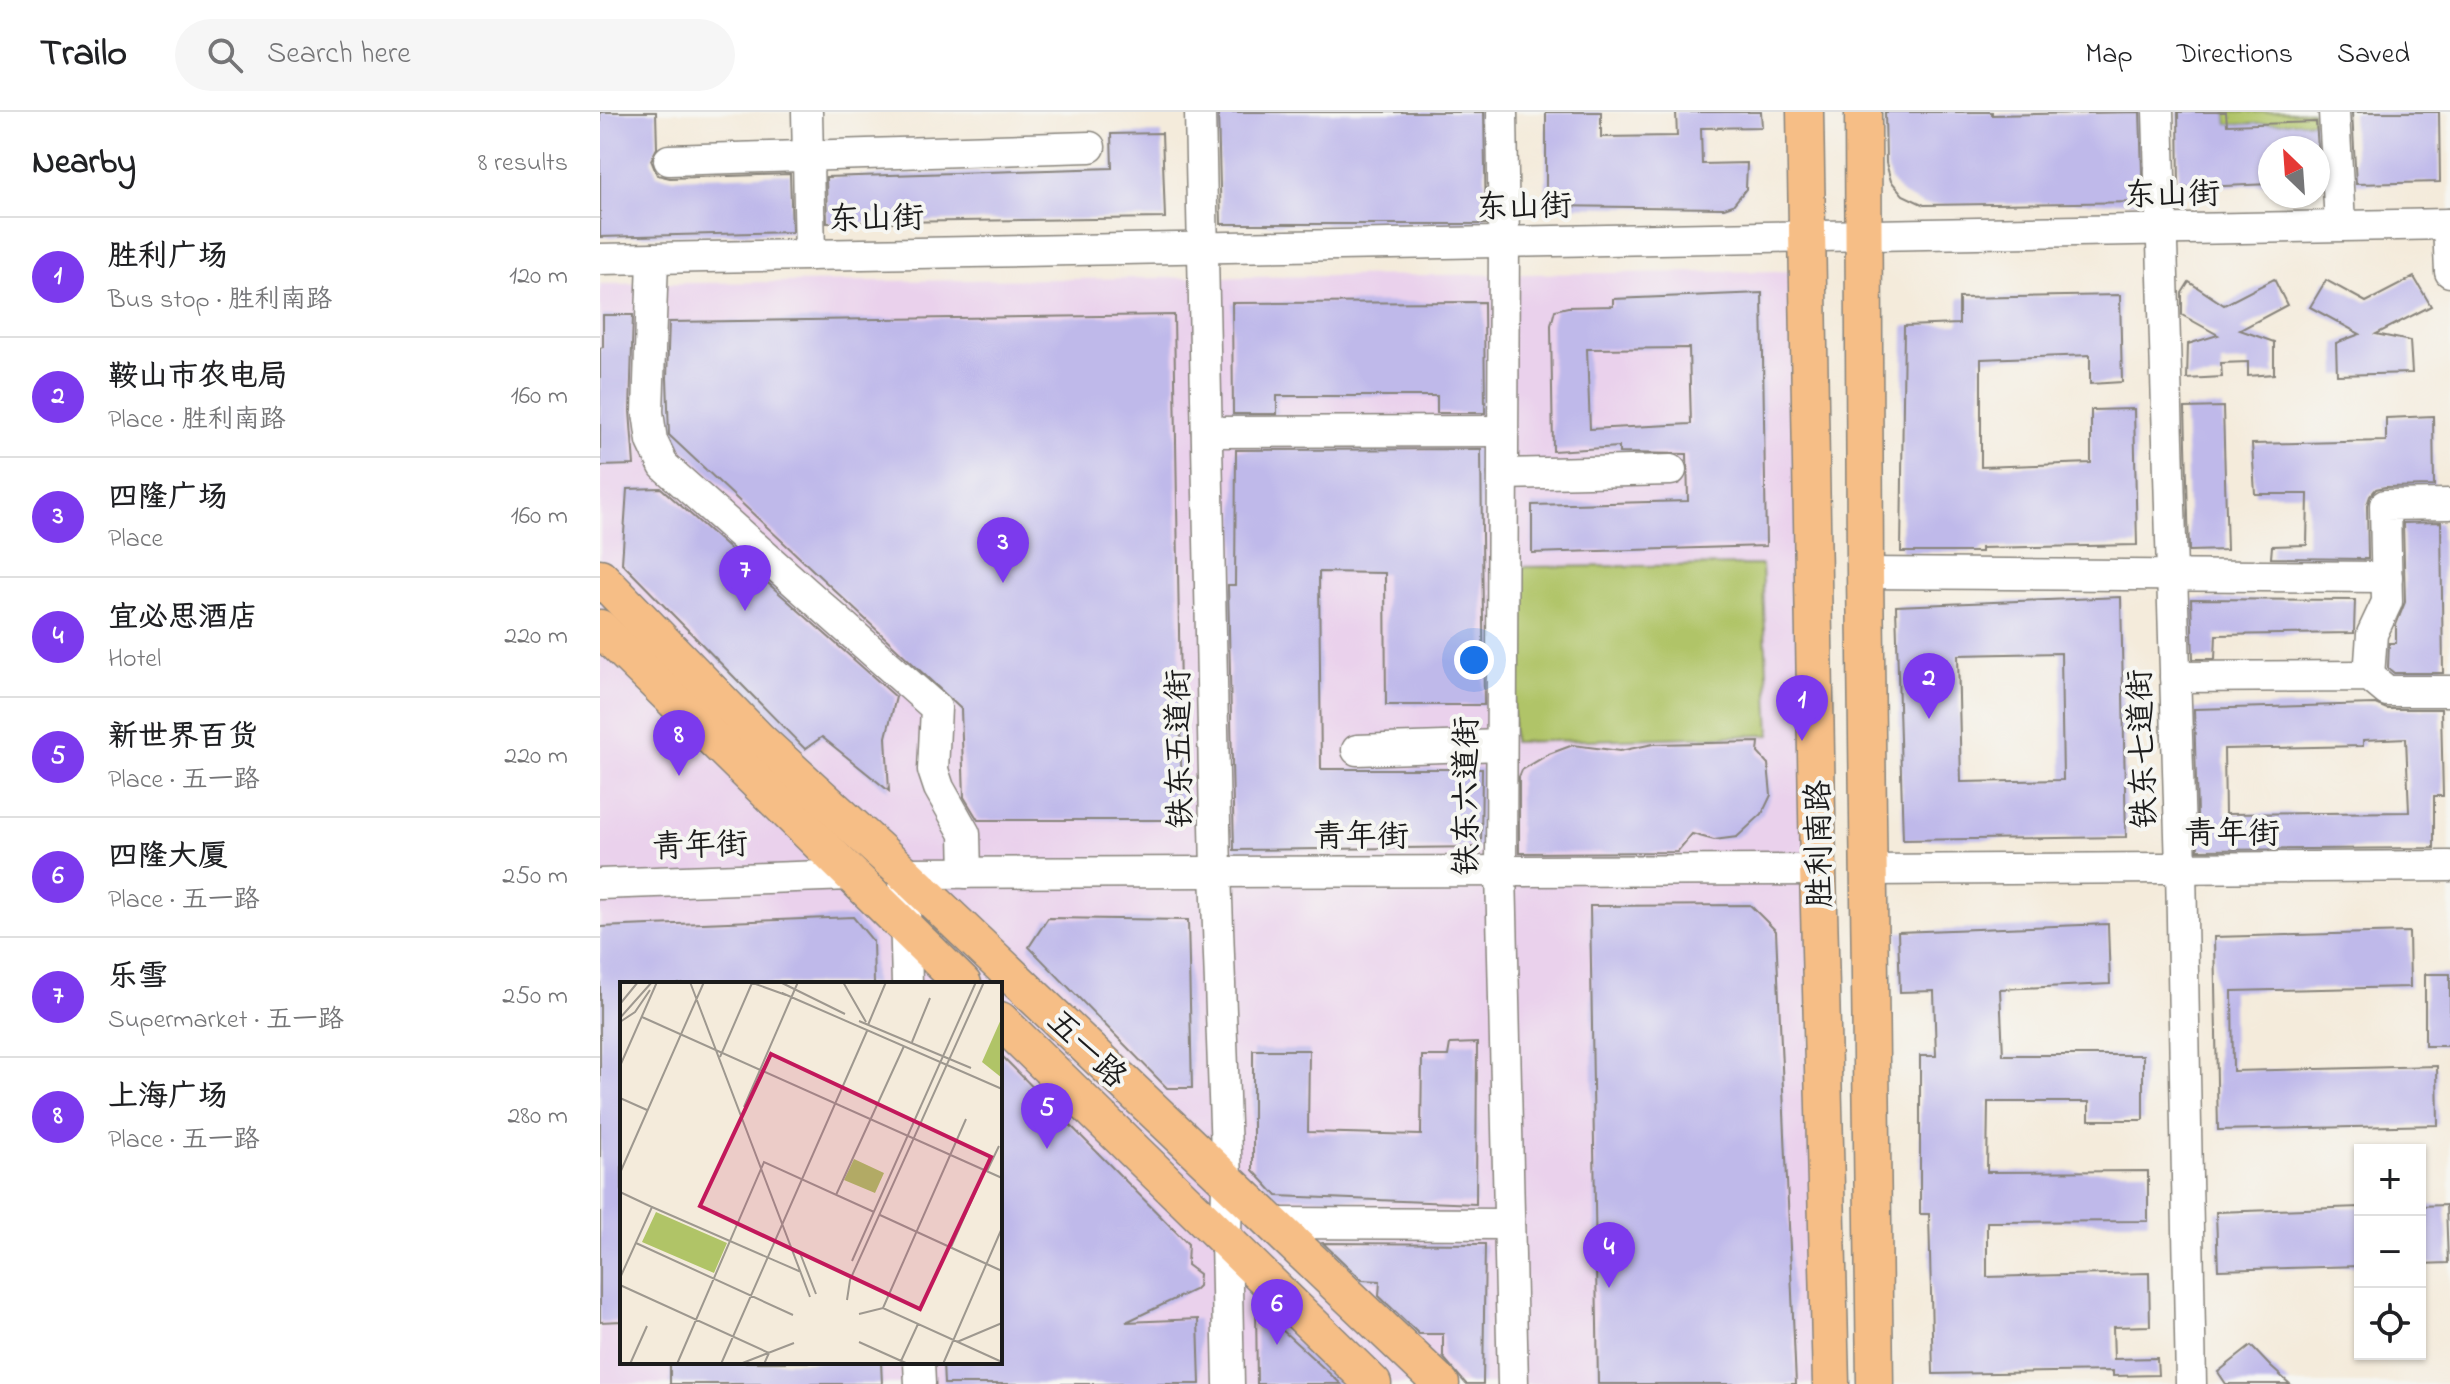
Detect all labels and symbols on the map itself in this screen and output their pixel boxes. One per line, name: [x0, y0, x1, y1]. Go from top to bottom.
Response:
north arrow: [2258, 136, 2330, 208]
street label: 东山街: [2124, 172, 2220, 221]
street label: 东山街: [1476, 184, 1572, 233]
street label: 东山街: [828, 196, 924, 245]
pin: 3: [977, 517, 1029, 583]
pin: 7: [719, 545, 771, 611]
your location: [1454, 640, 1494, 680]
pin: 2: [1903, 653, 1955, 719]
street label: 铁东七道街: [2118, 668, 2171, 830]
street label: 铁东五道街: [1157, 669, 1206, 829]
pin: 1: [1776, 675, 1828, 741]
pin: 8: [653, 710, 705, 776]
street label: 铁东六道街: [1445, 716, 1492, 876]
street label: 胜利南路: [1797, 780, 1846, 908]
street label: 青年街: [2184, 812, 2280, 859]
street label: 青年街: [1313, 815, 1409, 862]
street label: 青年街: [651, 822, 749, 873]
inset map: [620, 982, 1002, 1364]
street label: 五一路: [1035, 1000, 1136, 1101]
pin: 5: [1021, 1083, 1073, 1149]
pin: 4: [1583, 1222, 1635, 1288]
pin: 6: [1251, 1279, 1303, 1345]

